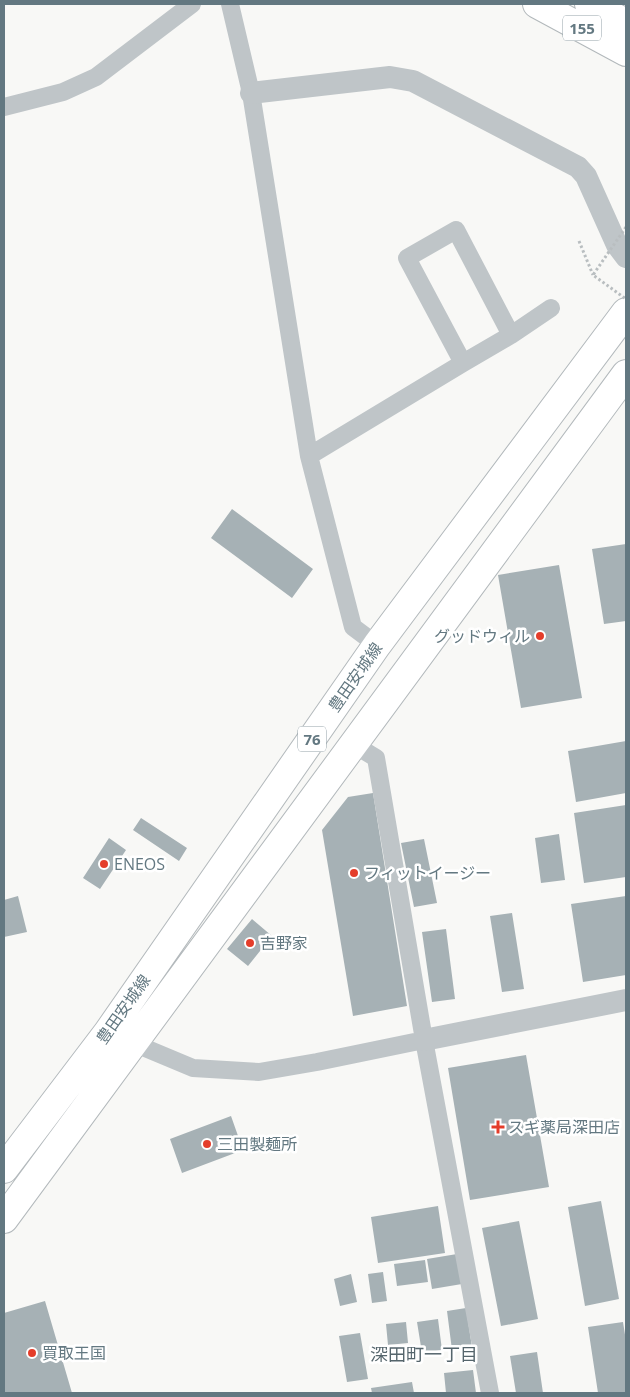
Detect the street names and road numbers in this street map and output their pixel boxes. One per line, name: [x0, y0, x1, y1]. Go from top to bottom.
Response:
road number: 155: [563, 15, 601, 40]
street label: 豊田安城線: [323, 638, 387, 716]
road number: 76: [298, 726, 326, 752]
street label: 豊田安城線: [91, 970, 155, 1048]

